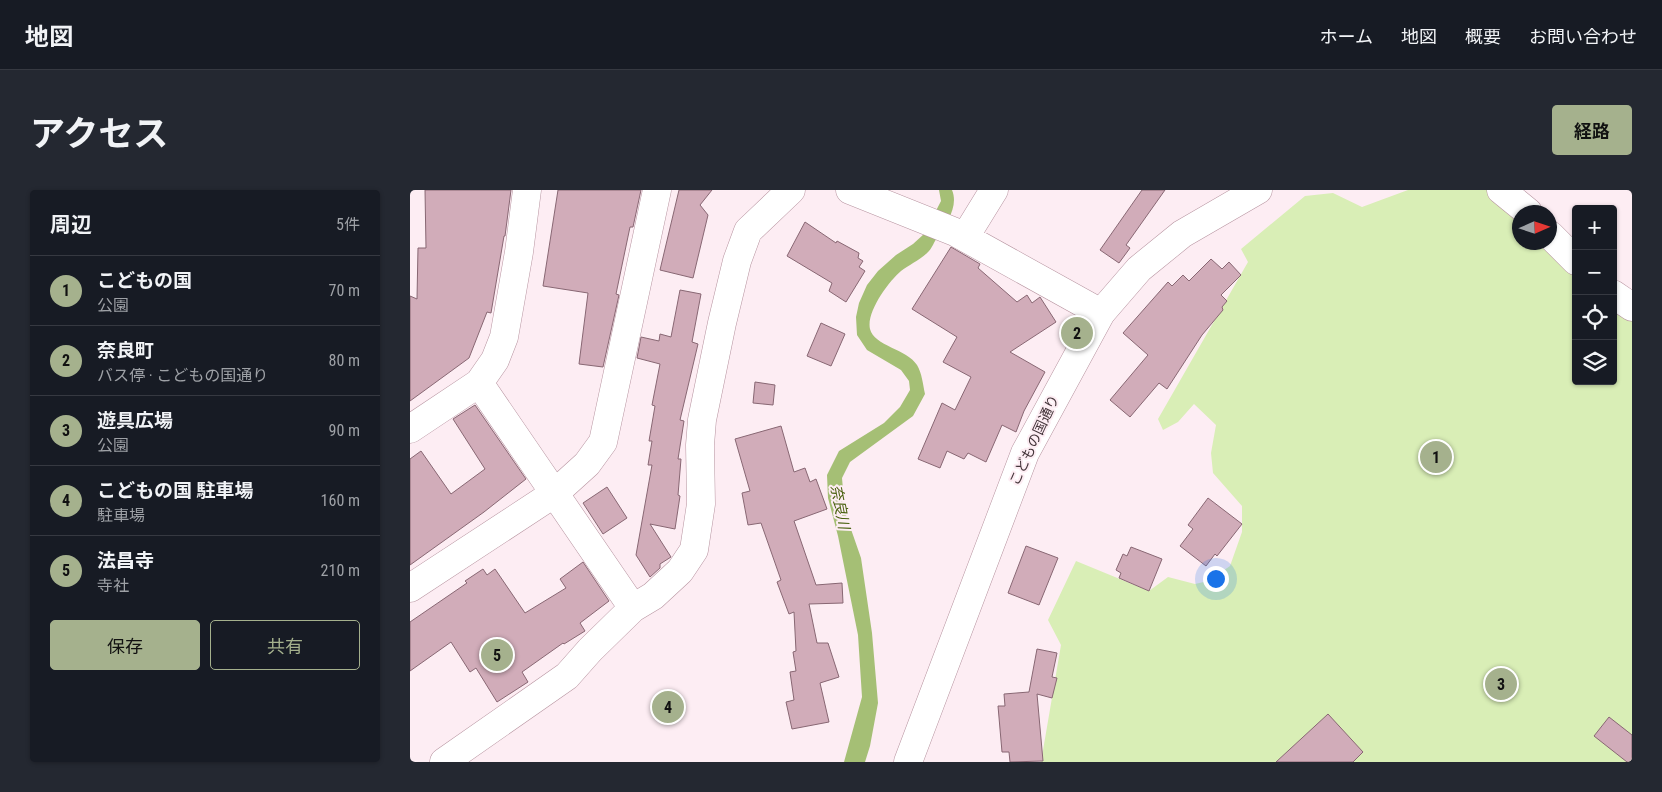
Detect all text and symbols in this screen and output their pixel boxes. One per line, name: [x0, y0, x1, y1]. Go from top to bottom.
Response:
text: 地図: [25, 23, 73, 51]
text: ホーム: [1320, 26, 1373, 47]
text: 地図: [1401, 26, 1437, 47]
text: 概要: [1465, 26, 1501, 47]
text: お問い合わせ: [1529, 26, 1637, 47]
button: 経路: [1552, 105, 1632, 155]
text: アクセス: [30, 114, 168, 155]
north arrow: [1512, 205, 1557, 250]
map controls: [1572, 205, 1617, 385]
button: +: [1572, 205, 1617, 250]
text: 周辺: [50, 213, 92, 237]
text: 5件: [336, 215, 360, 234]
button: −: [1572, 250, 1617, 295]
text: こどもの国: [97, 269, 192, 292]
text: 1: [62, 281, 70, 300]
text: 70 m: [328, 281, 360, 300]
button: locate: [1572, 295, 1617, 340]
text: 公園: [97, 296, 129, 315]
pin: 2: [1061, 314, 1093, 352]
text: 奈良町: [97, 339, 154, 362]
button: layers: [1572, 340, 1617, 385]
text: 2: [62, 351, 70, 370]
text: 80 m: [328, 351, 360, 370]
text: バス停 · こどもの国通り: [97, 366, 268, 385]
street label: こどもの国通り: [1006, 392, 1062, 488]
text: 遊具広場: [97, 409, 173, 432]
text: 3: [62, 421, 70, 440]
text: 90 m: [328, 421, 360, 440]
text: 公園: [97, 436, 129, 455]
pin: 1: [1420, 438, 1452, 476]
text: こどもの国 駐車場: [97, 479, 253, 502]
water label: 奈良川: [827, 483, 854, 533]
text: 4: [62, 491, 70, 510]
text: 160 m: [321, 491, 360, 510]
text: 駐車場: [97, 506, 145, 525]
text: 法昌寺: [97, 549, 154, 572]
text: 5: [62, 561, 70, 580]
text: 210 m: [321, 561, 360, 580]
your location: [1203, 566, 1229, 592]
text: 寺社: [97, 576, 129, 595]
button: 保存: [50, 620, 200, 670]
button: 共有: [210, 620, 360, 670]
pin: 5: [481, 636, 513, 674]
pin: 3: [1485, 665, 1517, 703]
pin: 4: [652, 688, 684, 726]

